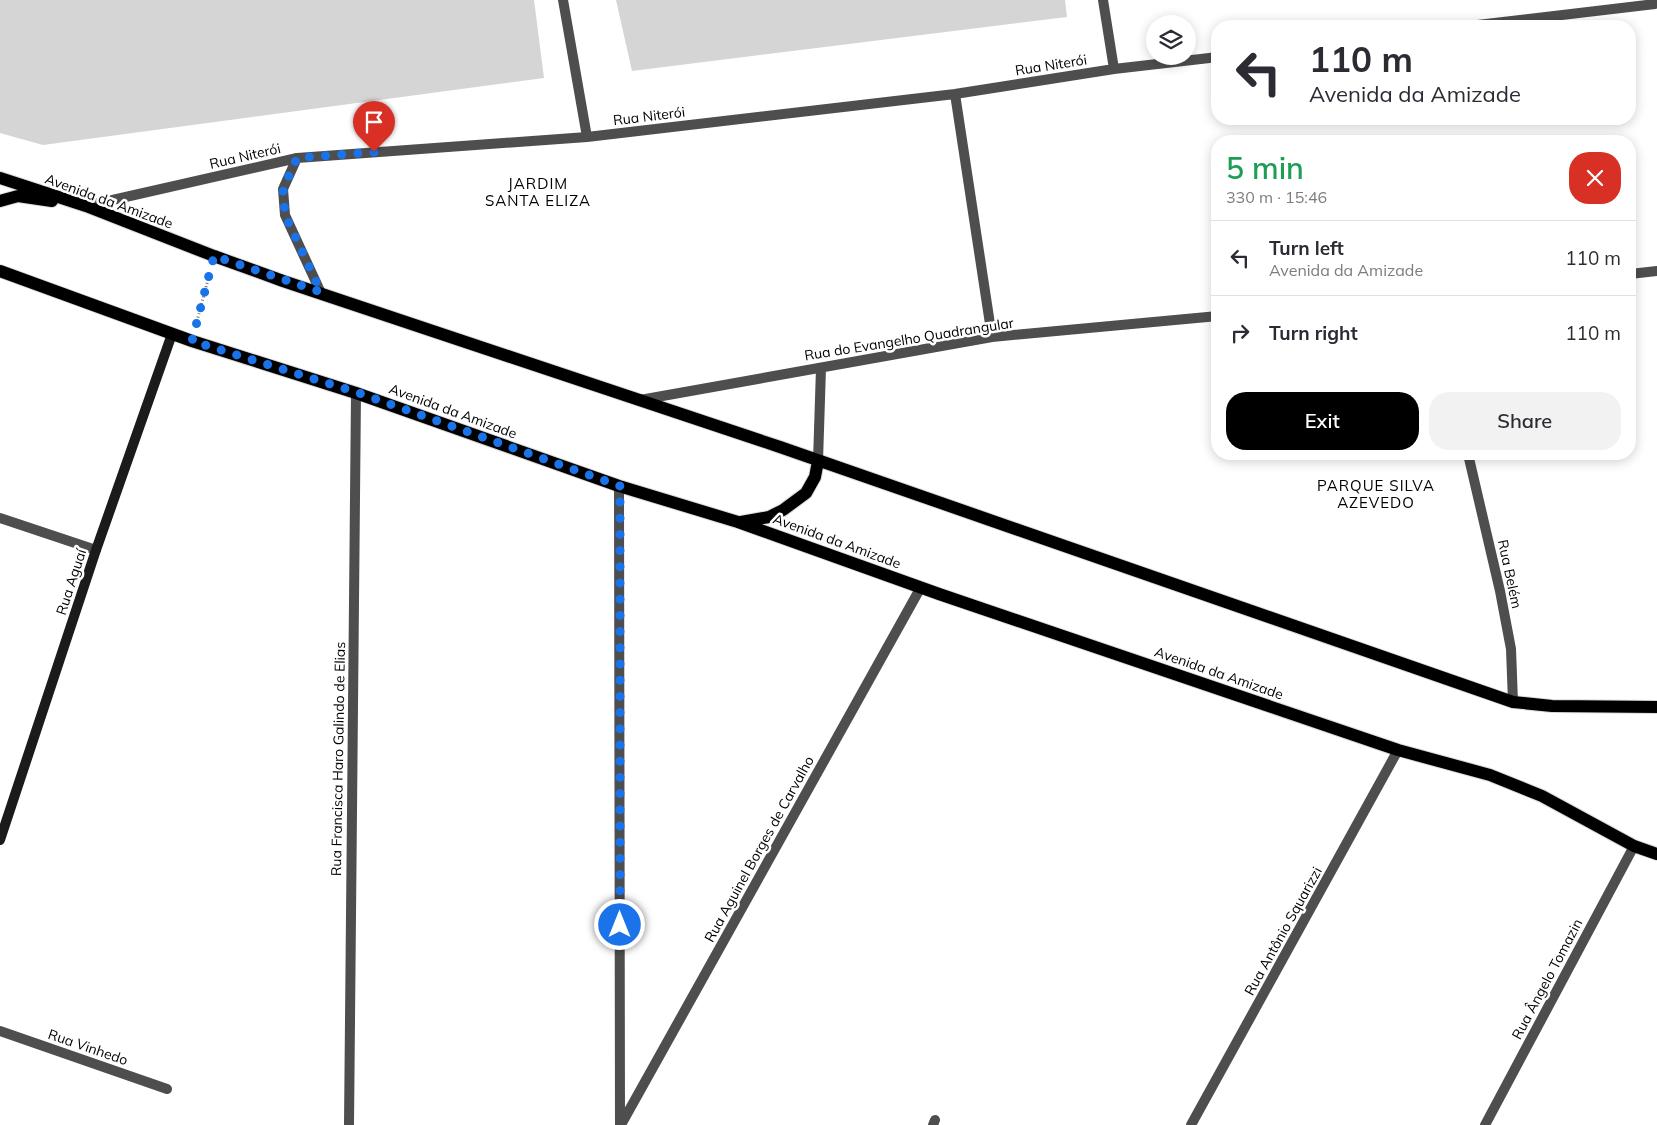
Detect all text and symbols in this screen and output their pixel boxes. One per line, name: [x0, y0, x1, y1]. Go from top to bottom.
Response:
map controls: [1146, 15, 1196, 65]
button: layers: [1146, 15, 1196, 65]
text: 110 m: [1309, 37, 1413, 81]
icon: left: [1226, 40, 1291, 105]
street label: Rua Niterói: [1014, 50, 1088, 80]
text: Avenida da Amizade: [1309, 80, 1521, 108]
pin: [353, 101, 395, 152]
street label: Rua Niterói: [612, 103, 686, 129]
icon: arrive: [360, 108, 388, 136]
street label: Rua Niterói: [208, 139, 282, 173]
text: 5 min: [1226, 149, 1304, 187]
button: close: [1569, 152, 1621, 204]
street label: Avenida da Amizade: [43, 169, 175, 233]
district label: JARDIM SANTA ELIZA: [485, 174, 591, 210]
text: 330 m · 15:46: [1226, 187, 1327, 207]
text: Turn left: [1269, 236, 1344, 260]
icon: left: [1226, 244, 1254, 272]
text: 110 m: [1565, 246, 1621, 270]
text: Avenida da Amizade: [1269, 260, 1423, 280]
street label: Rua do Evangelho Quadrangular: [803, 313, 1016, 364]
icon: right: [1226, 319, 1254, 347]
text: Turn right: [1269, 321, 1358, 345]
text: 110 m: [1565, 321, 1621, 345]
street label: Avenida da Amizade: [387, 379, 519, 443]
button: Exit: [1226, 392, 1419, 450]
button: Share: [1429, 392, 1621, 450]
district label: PARQUE SILVA AZEVEDO: [1317, 476, 1435, 512]
street label: Avenida da Amizade: [771, 509, 903, 573]
street label: Rua Belém: [1494, 538, 1526, 610]
street label: Rua Aguaí: [52, 546, 90, 617]
street label: Rua Francisca Haro Galindo de Elias: [327, 642, 349, 876]
street label: Avenida da Amizade: [1152, 643, 1286, 703]
street label: Rua Aguinel Borges de Carvalho: [700, 753, 818, 945]
street label: Rua Antônio Squarizzi: [1240, 864, 1326, 998]
position arrow: [593, 898, 645, 950]
street label: Rua Ângelo Tomazin: [1508, 916, 1586, 1042]
street label: Rua Vinhedo: [46, 1025, 130, 1069]

